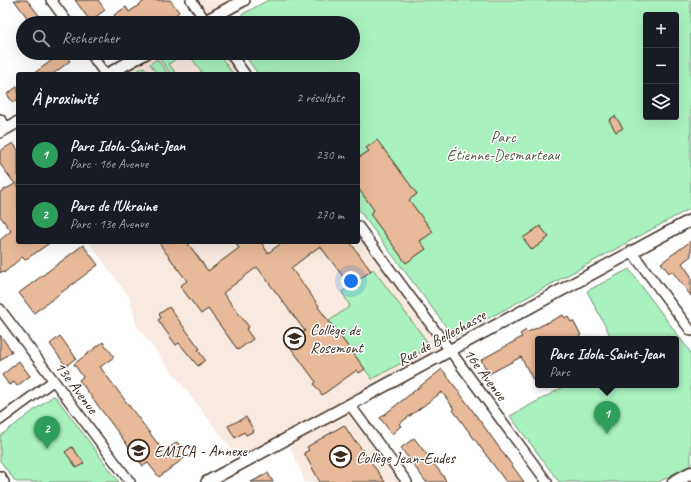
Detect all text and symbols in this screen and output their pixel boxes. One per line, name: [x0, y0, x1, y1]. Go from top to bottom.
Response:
map controls: [643, 12, 679, 120]
button: +: [643, 12, 679, 48]
search box: [16, 16, 360, 60]
icon: search: [30, 27, 52, 49]
text: Rechercher: [62, 29, 120, 48]
button: −: [643, 48, 679, 84]
button: layers: [643, 84, 679, 120]
text: À proximité: [32, 88, 97, 109]
text: 2 résultats: [296, 90, 344, 106]
park label: Parc Étienne-Desmarteau: [447, 127, 560, 165]
text: Parc Idola-Saint-Jean: [70, 137, 185, 156]
text: 1: [42, 147, 48, 163]
text: 230 m: [316, 147, 344, 163]
text: Parc · 16e Avenue: [70, 156, 148, 172]
text: Parc de l'Ukraine: [70, 197, 157, 216]
text: 2: [42, 207, 48, 223]
text: 270 m: [316, 207, 344, 223]
text: Parc · 13e Avenue: [70, 216, 148, 232]
your location: [341, 271, 361, 291]
street label: Rue de Bellechasse: [394, 304, 491, 370]
place label: Collège de Rosemont: [310, 320, 364, 358]
school or university icon: Collège de Rosemont: [281, 325, 307, 351]
popup: [535, 336, 679, 388]
street label: 16e Avenue: [459, 345, 512, 406]
text: Parc Idola-Saint-Jean: [549, 345, 665, 364]
street label: 13e Avenue: [50, 358, 103, 419]
text: Parc: [549, 364, 570, 380]
pin: 1: [594, 401, 620, 434]
pin: 2: [34, 416, 60, 449]
school or university icon: EMICA - Annexe: [126, 437, 152, 463]
place label: EMICA - Annexe: [154, 441, 249, 461]
school or university icon: Collège Jean-Eudes: [328, 444, 354, 470]
place label: Collège Jean-Eudes: [356, 448, 457, 468]

